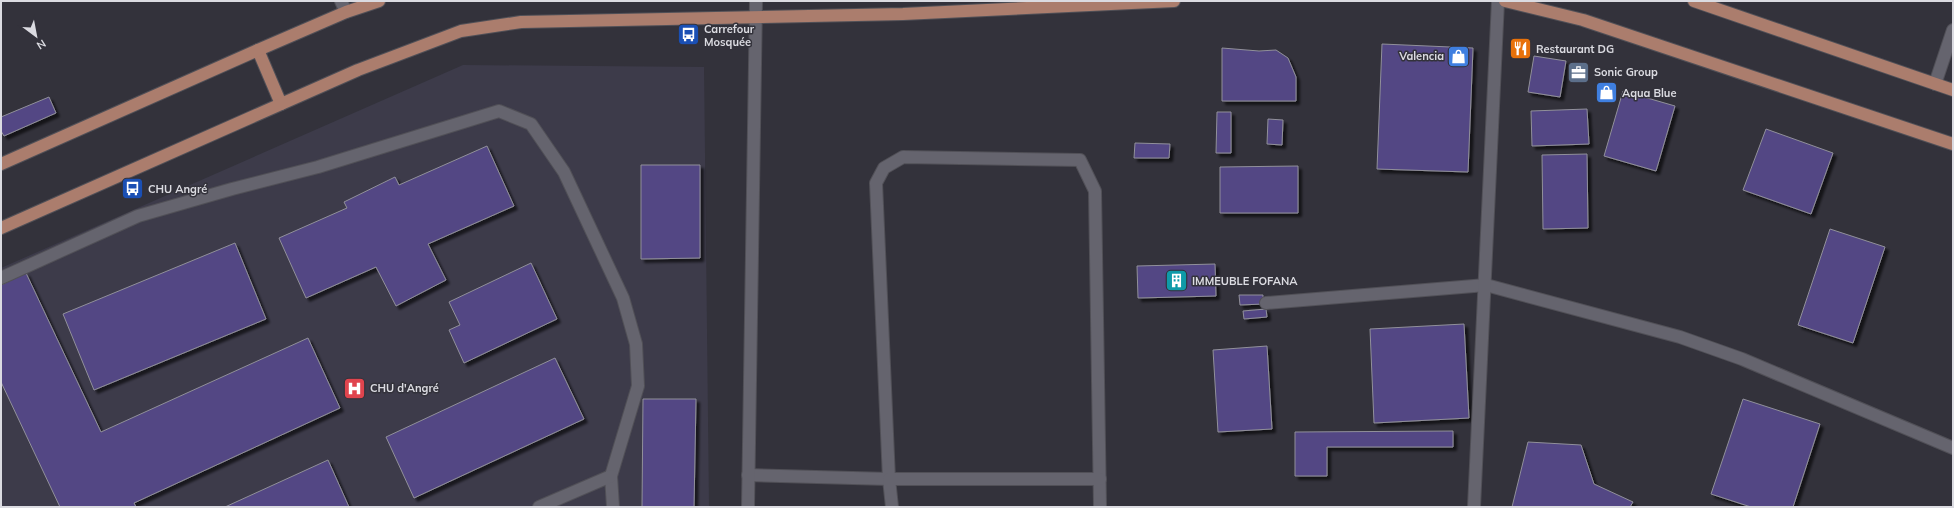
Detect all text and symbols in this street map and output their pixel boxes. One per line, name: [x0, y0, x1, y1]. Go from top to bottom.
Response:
north arrow: [16, 16, 56, 56]
bus stop icon: Carrefour Mosquée: [676, 22, 702, 48]
place label: Carrefour Mosquée: [704, 22, 755, 49]
text: N: [34, 36, 49, 53]
restaurant icon: Restaurant DG: [1507, 36, 1533, 62]
place label: Restaurant DG: [1536, 42, 1614, 56]
shop icon: Valencia: [1446, 43, 1472, 69]
place label: Valencia: [1398, 49, 1444, 63]
office icon: Sonic Group: [1565, 59, 1591, 85]
place label: Sonic Group: [1594, 65, 1658, 79]
shop icon: Aqua Blue: [1594, 80, 1620, 106]
place label: Aqua Blue: [1622, 86, 1676, 100]
bus stop icon: CHU Angré: [119, 176, 145, 202]
place label: CHU Angré: [148, 182, 207, 196]
building icon: IMMEUBLE FOFANA: [1163, 268, 1189, 294]
place label: IMMEUBLE FOFANA: [1192, 274, 1298, 288]
hospital icon: CHU d'Angré: [341, 375, 367, 401]
place label: CHU d'Angré: [370, 381, 439, 395]

